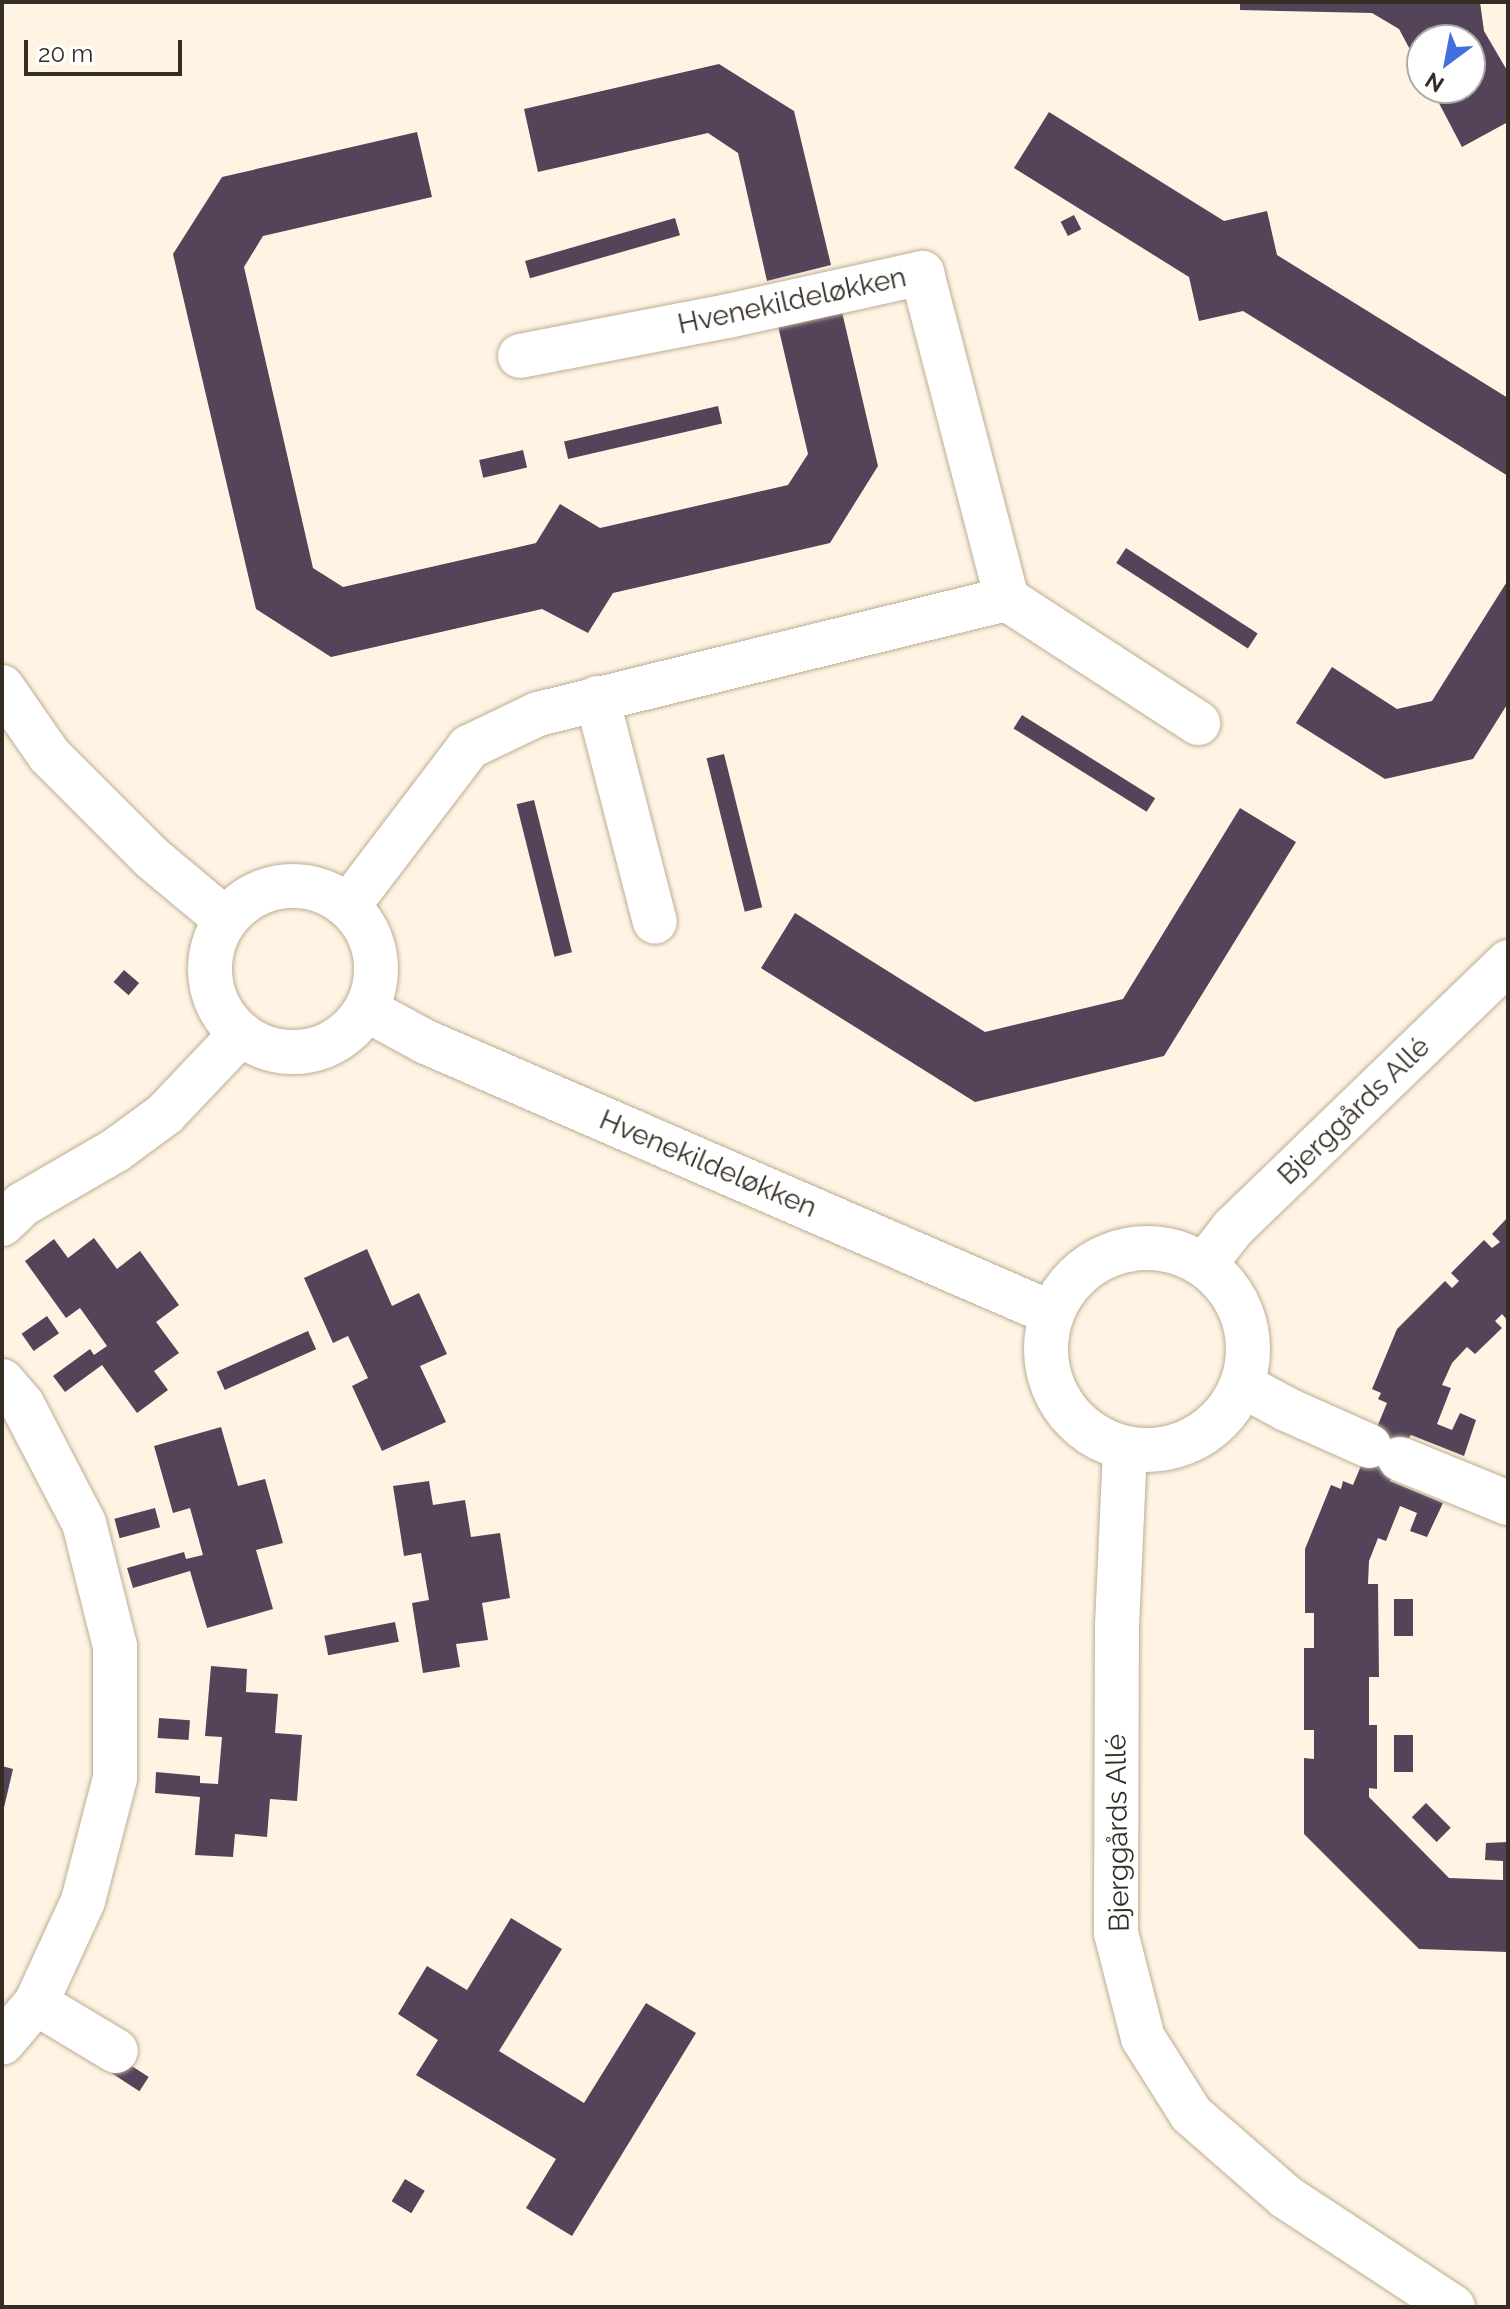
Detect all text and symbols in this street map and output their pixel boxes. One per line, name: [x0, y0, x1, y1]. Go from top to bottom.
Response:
scale bar: [28, 24, 186, 74]
north arrow: [1406, 24, 1486, 104]
text: 20 m: [38, 39, 93, 68]
text: N: [1420, 67, 1448, 98]
street label: Hvenekildeløkken: [675, 260, 909, 342]
street label: Bjerggårds Allé: [1271, 1030, 1437, 1192]
street label: Hvenekildeløkken: [594, 1103, 822, 1225]
street label: Bjerggårds Allé: [1099, 1733, 1137, 1933]

